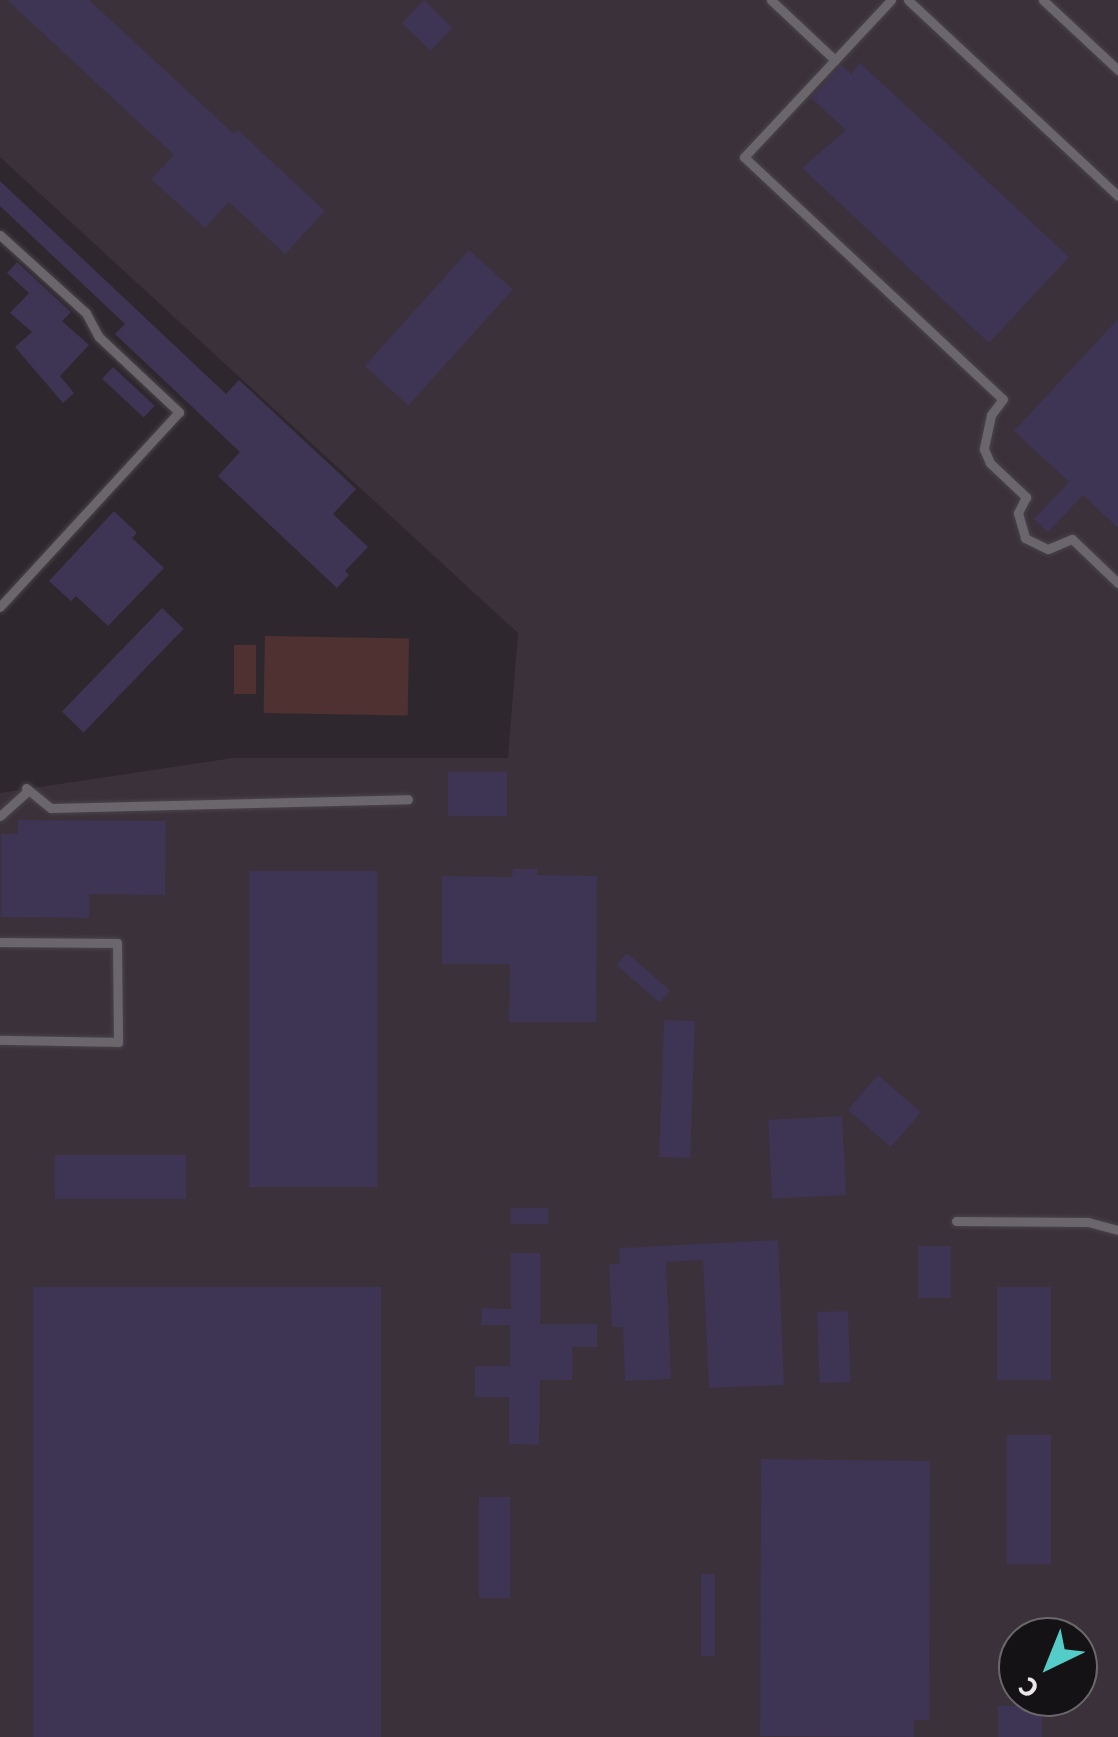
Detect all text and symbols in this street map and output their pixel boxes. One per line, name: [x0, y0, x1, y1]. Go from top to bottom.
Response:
north arrow: [998, 1617, 1098, 1717]
text: С: [1009, 1667, 1049, 1708]

